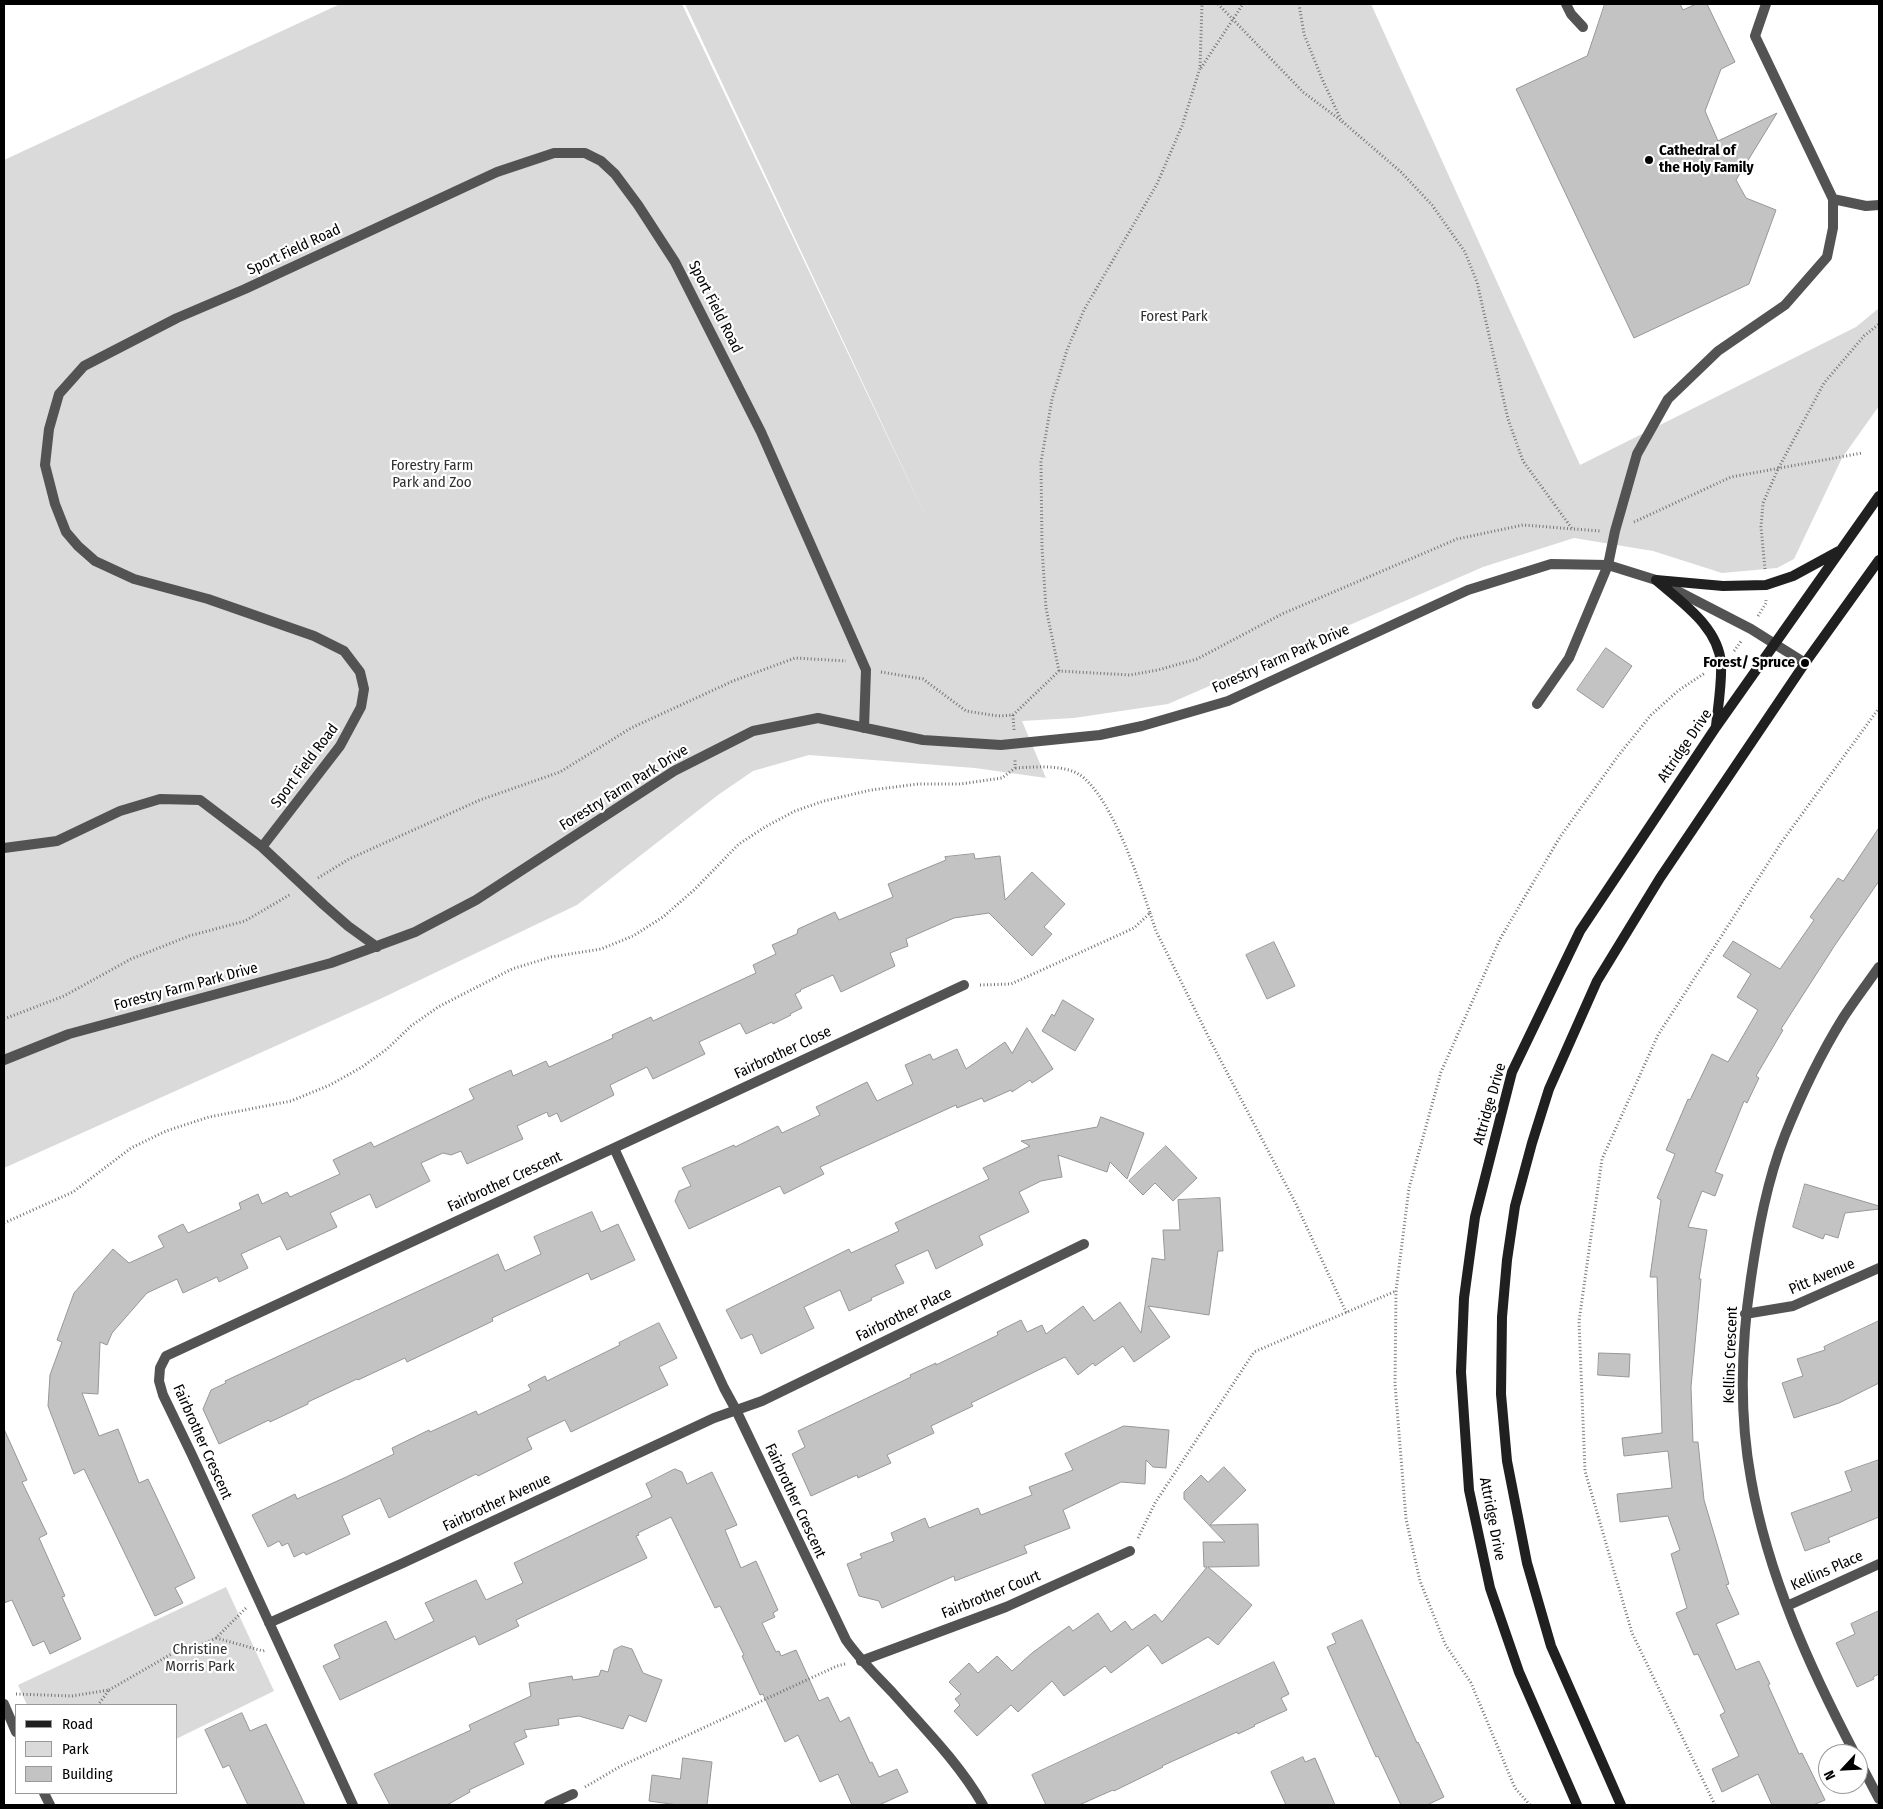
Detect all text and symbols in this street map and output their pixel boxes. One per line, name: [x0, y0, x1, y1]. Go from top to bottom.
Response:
place label: Cathedral of the Holy Family: [1659, 142, 1754, 177]
marker: Cathedral of the Holy Family: [1643, 154, 1655, 166]
street label: Sport Field Road: [245, 221, 343, 279]
street label: Sport Field Road: [684, 258, 746, 356]
park label: Forest Park: [1140, 308, 1208, 326]
park label: Forestry Farm Park and Zoo: [391, 457, 473, 492]
street label: Forestry Farm Park Drive: [1210, 621, 1352, 697]
place label: Forest/ Spruce: [1703, 654, 1795, 672]
marker: Forest/ Spruce: [1799, 657, 1811, 669]
street label: Attridge Drive: [1654, 706, 1716, 786]
street label: Sport Field Road: [267, 720, 343, 812]
street label: Forestry Farm Park Drive: [556, 741, 692, 835]
street label: Forestry Farm Park Drive: [112, 959, 260, 1015]
street label: Fairbrother Close: [732, 1023, 834, 1083]
street label: Attridge Drive: [1470, 1061, 1510, 1147]
street label: Fairbrother Crescent: [445, 1148, 565, 1216]
street label: Pitt Avenue: [1786, 1255, 1858, 1299]
street label: Fairbrother Place: [853, 1284, 955, 1346]
street label: Kellins Crescent: [1720, 1306, 1742, 1404]
street label: Fairbrother Crescent: [169, 1382, 235, 1502]
street label: Fairbrother Crescent: [761, 1441, 829, 1561]
street label: Fairbrother Avenue: [440, 1470, 554, 1536]
street label: Attridge Drive: [1475, 1476, 1509, 1562]
street label: Kellins Place: [1788, 1547, 1866, 1595]
street label: Fairbrother Court: [939, 1567, 1043, 1623]
park label: Christine Morris Park: [165, 1641, 235, 1676]
legend: [15, 1704, 178, 1794]
text: Road: [62, 1715, 93, 1733]
text: Park: [62, 1740, 89, 1758]
north arrow: [1818, 1744, 1868, 1794]
text: Building: [62, 1765, 113, 1783]
text: N: [1820, 1768, 1839, 1783]

